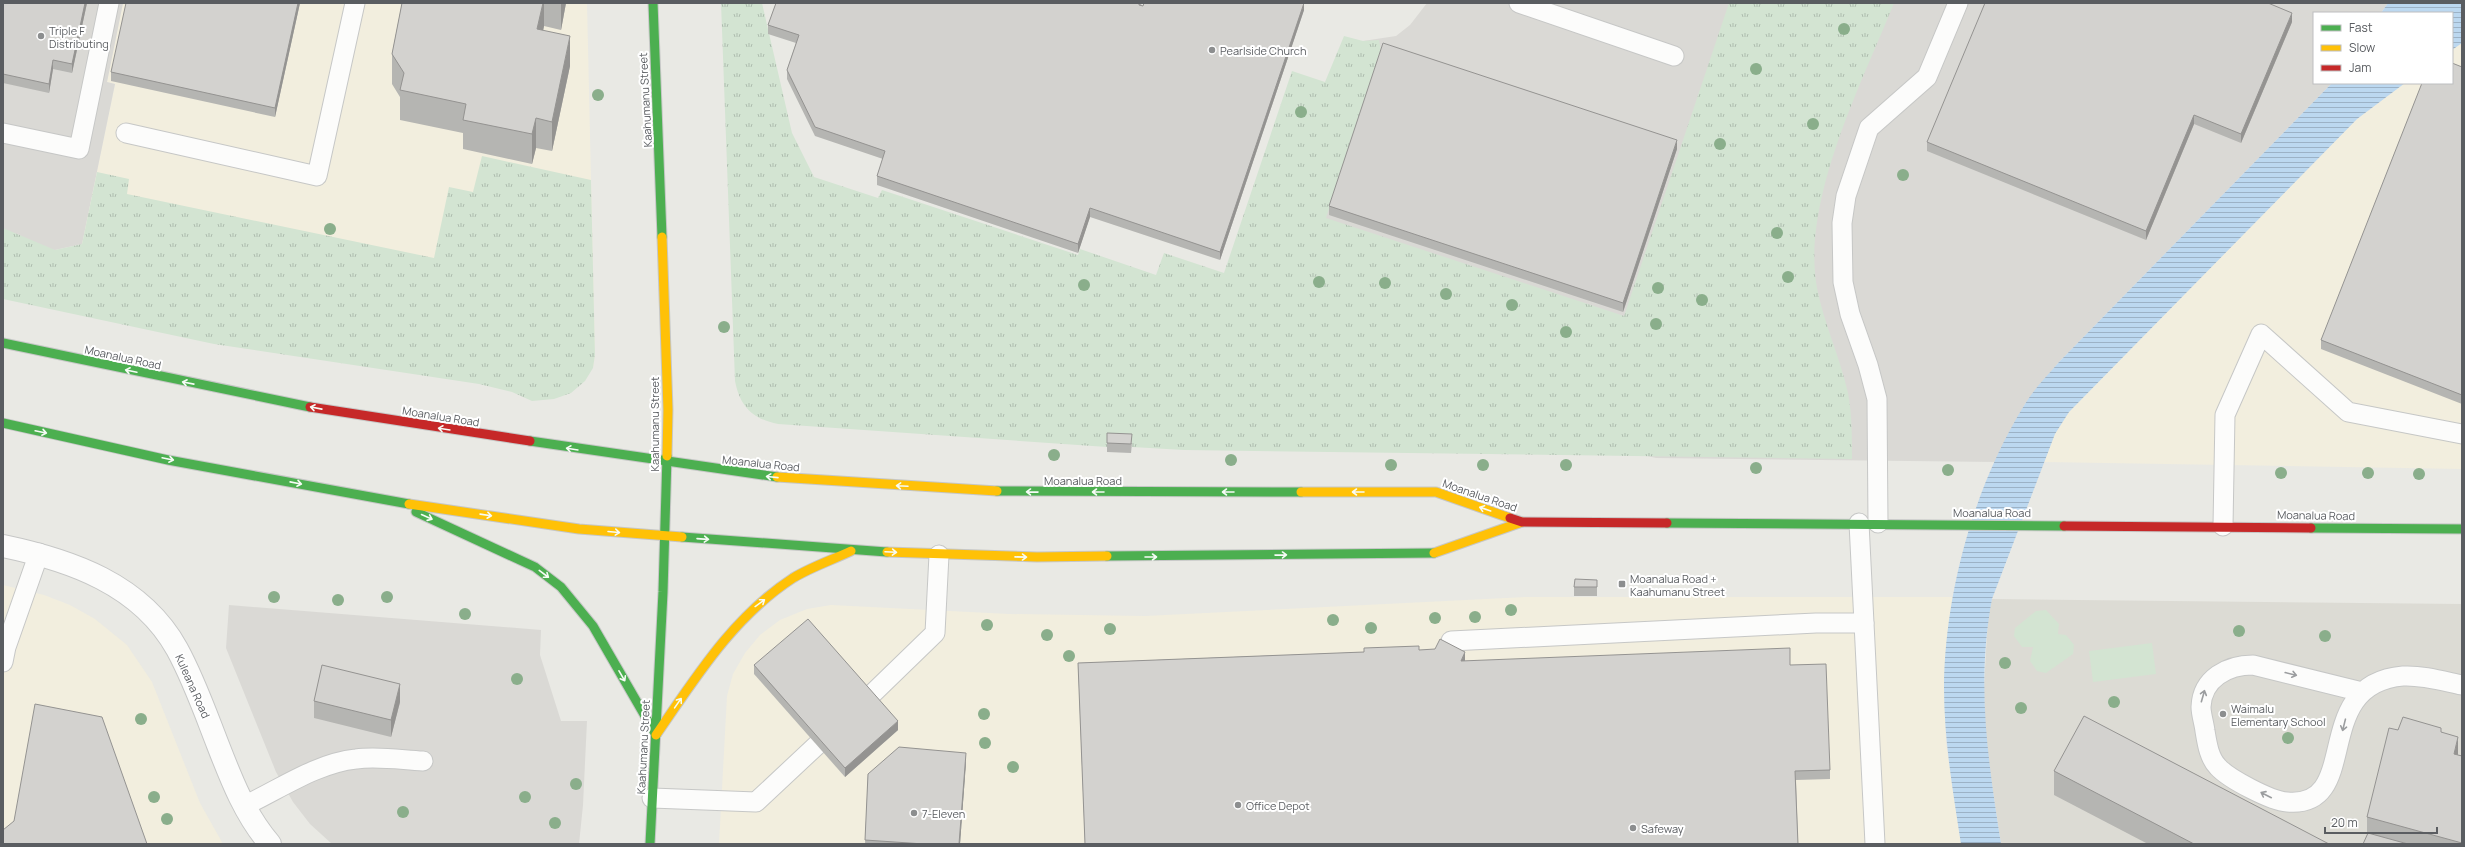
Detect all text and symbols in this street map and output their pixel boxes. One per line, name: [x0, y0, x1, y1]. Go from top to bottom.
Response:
legend: [2313, 12, 2453, 84]
text: Fast: [2349, 19, 2373, 36]
place label: Triple F Distributing: [49, 23, 109, 51]
marker: Triple F Distributing: [36, 31, 46, 41]
text: Slow: [2349, 39, 2375, 56]
place label: Pearlside Church: [1220, 43, 1306, 58]
marker: Pearlside Church: [1207, 45, 1217, 55]
street label: Kaahumanu Street: [635, 52, 655, 148]
text: Jam: [2349, 59, 2371, 76]
street label: Moanalua Road: [83, 342, 163, 372]
one-way arrow: [125, 366, 138, 374]
street label: Kaahumanu Street: [647, 377, 662, 471]
one-way arrow: [182, 378, 195, 386]
street label: Moanalua Road: [401, 402, 481, 430]
one-way arrow: [310, 403, 323, 411]
one-way arrow: [438, 425, 451, 433]
one-way arrow: [34, 428, 47, 436]
one-way arrow: [566, 445, 579, 453]
street label: Moanalua Road: [721, 451, 801, 475]
one-way arrow: [161, 456, 174, 464]
one-way arrow: [766, 473, 779, 480]
street label: Moanalua Road: [1044, 473, 1122, 488]
street label: Moanalua Road: [1441, 475, 1519, 515]
one-way arrow: [289, 480, 302, 488]
one-way arrow: [896, 482, 909, 489]
one-way arrow: [1026, 488, 1039, 496]
one-way arrow: [1092, 488, 1105, 496]
one-way arrow: [1222, 488, 1235, 496]
one-way arrow: [1352, 488, 1365, 496]
one-way arrow: [1478, 505, 1491, 512]
street label: Moanalua Road: [1953, 505, 2031, 520]
street label: Moanalua Road: [2277, 507, 2355, 523]
one-way arrow: [479, 511, 492, 519]
one-way arrow: [421, 514, 433, 521]
one-way arrow: [607, 528, 620, 535]
one-way arrow: [697, 535, 710, 543]
one-way arrow: [884, 549, 897, 556]
one-way arrow: [1274, 551, 1287, 559]
one-way arrow: [1014, 553, 1027, 561]
one-way arrow: [1144, 553, 1157, 561]
one-way arrow: [538, 569, 549, 578]
place label: Moanalua Road + Kaahumanu Street: [1630, 571, 1725, 599]
marker: Moanalua Road + Kaahumanu Street: [1617, 579, 1627, 589]
one-way arrow: [754, 599, 765, 607]
street label: Kuleana Road: [172, 652, 214, 720]
one-way arrow: [618, 670, 626, 682]
one-way arrow: [2284, 671, 2297, 679]
one-way arrow: [2200, 690, 2207, 703]
one-way arrow: [674, 698, 682, 709]
street label: Kaahumanu Street: [633, 699, 653, 795]
place label: Waimalu Elementary School: [2231, 701, 2326, 729]
marker: Waimalu Elementary School: [2218, 709, 2228, 719]
one-way arrow: [2339, 718, 2347, 731]
one-way arrow: [2260, 790, 2272, 798]
place label: Office Depot: [1246, 798, 1310, 813]
marker: Office Depot: [1233, 800, 1243, 810]
place label: 7-Eleven: [922, 806, 965, 821]
marker: 7-Eleven: [909, 808, 919, 818]
scale bar: [2325, 809, 2437, 835]
text: 20 m: [2331, 814, 2358, 831]
place label: Safeway: [1641, 821, 1684, 836]
marker: Safeway: [1628, 823, 1638, 833]

